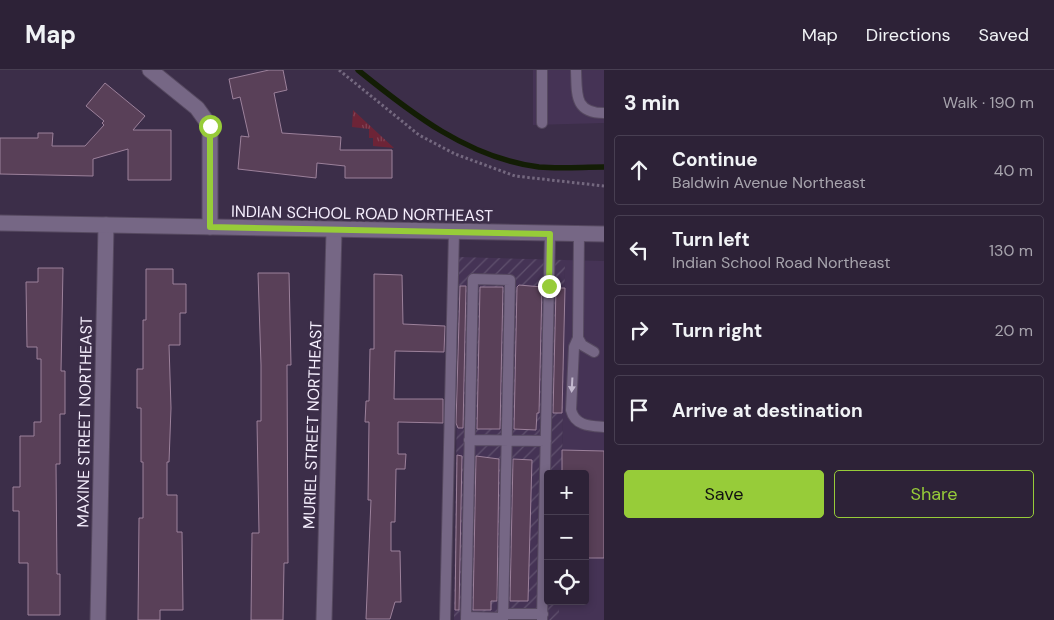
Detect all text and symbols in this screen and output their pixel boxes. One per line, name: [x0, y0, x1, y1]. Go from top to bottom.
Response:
text: Map: [25, 19, 76, 50]
text: Map: [802, 23, 838, 47]
text: Directions: [866, 23, 951, 47]
text: Saved: [979, 23, 1029, 47]
text: 3 min: [624, 89, 680, 117]
text: Walk · 190 m: [943, 92, 1034, 113]
route start: [199, 115, 222, 138]
text: Continue: [672, 147, 758, 172]
icon: ahead: [625, 156, 653, 184]
text: 40 m: [994, 160, 1033, 181]
text: Baldwin Avenue Northeast: [672, 172, 866, 193]
street label: INDIAN SCHOOL ROAD NORTHEAST: [231, 201, 493, 226]
text: Turn left: [672, 227, 750, 252]
icon: left: [625, 236, 653, 264]
text: 130 m: [989, 240, 1033, 261]
text: Indian School Road Northeast: [672, 252, 891, 273]
route end: [538, 275, 561, 298]
street label: MAXINE STREET NORTHEAST: [72, 316, 97, 528]
icon: right: [625, 316, 653, 344]
text: Turn right: [672, 318, 762, 343]
text: 20 m: [994, 320, 1033, 341]
street label: MURIEL STREET NORTHEAST: [298, 321, 327, 529]
one-way arrow: [567, 378, 575, 394]
icon: arrive: [625, 396, 653, 424]
text: Arrive at destination: [672, 398, 863, 423]
map controls: [544, 470, 589, 605]
button: +: [544, 470, 589, 515]
button: Save: [624, 470, 824, 518]
button: Share: [834, 470, 1034, 518]
button: −: [544, 515, 589, 560]
button: locate: [544, 560, 589, 605]

